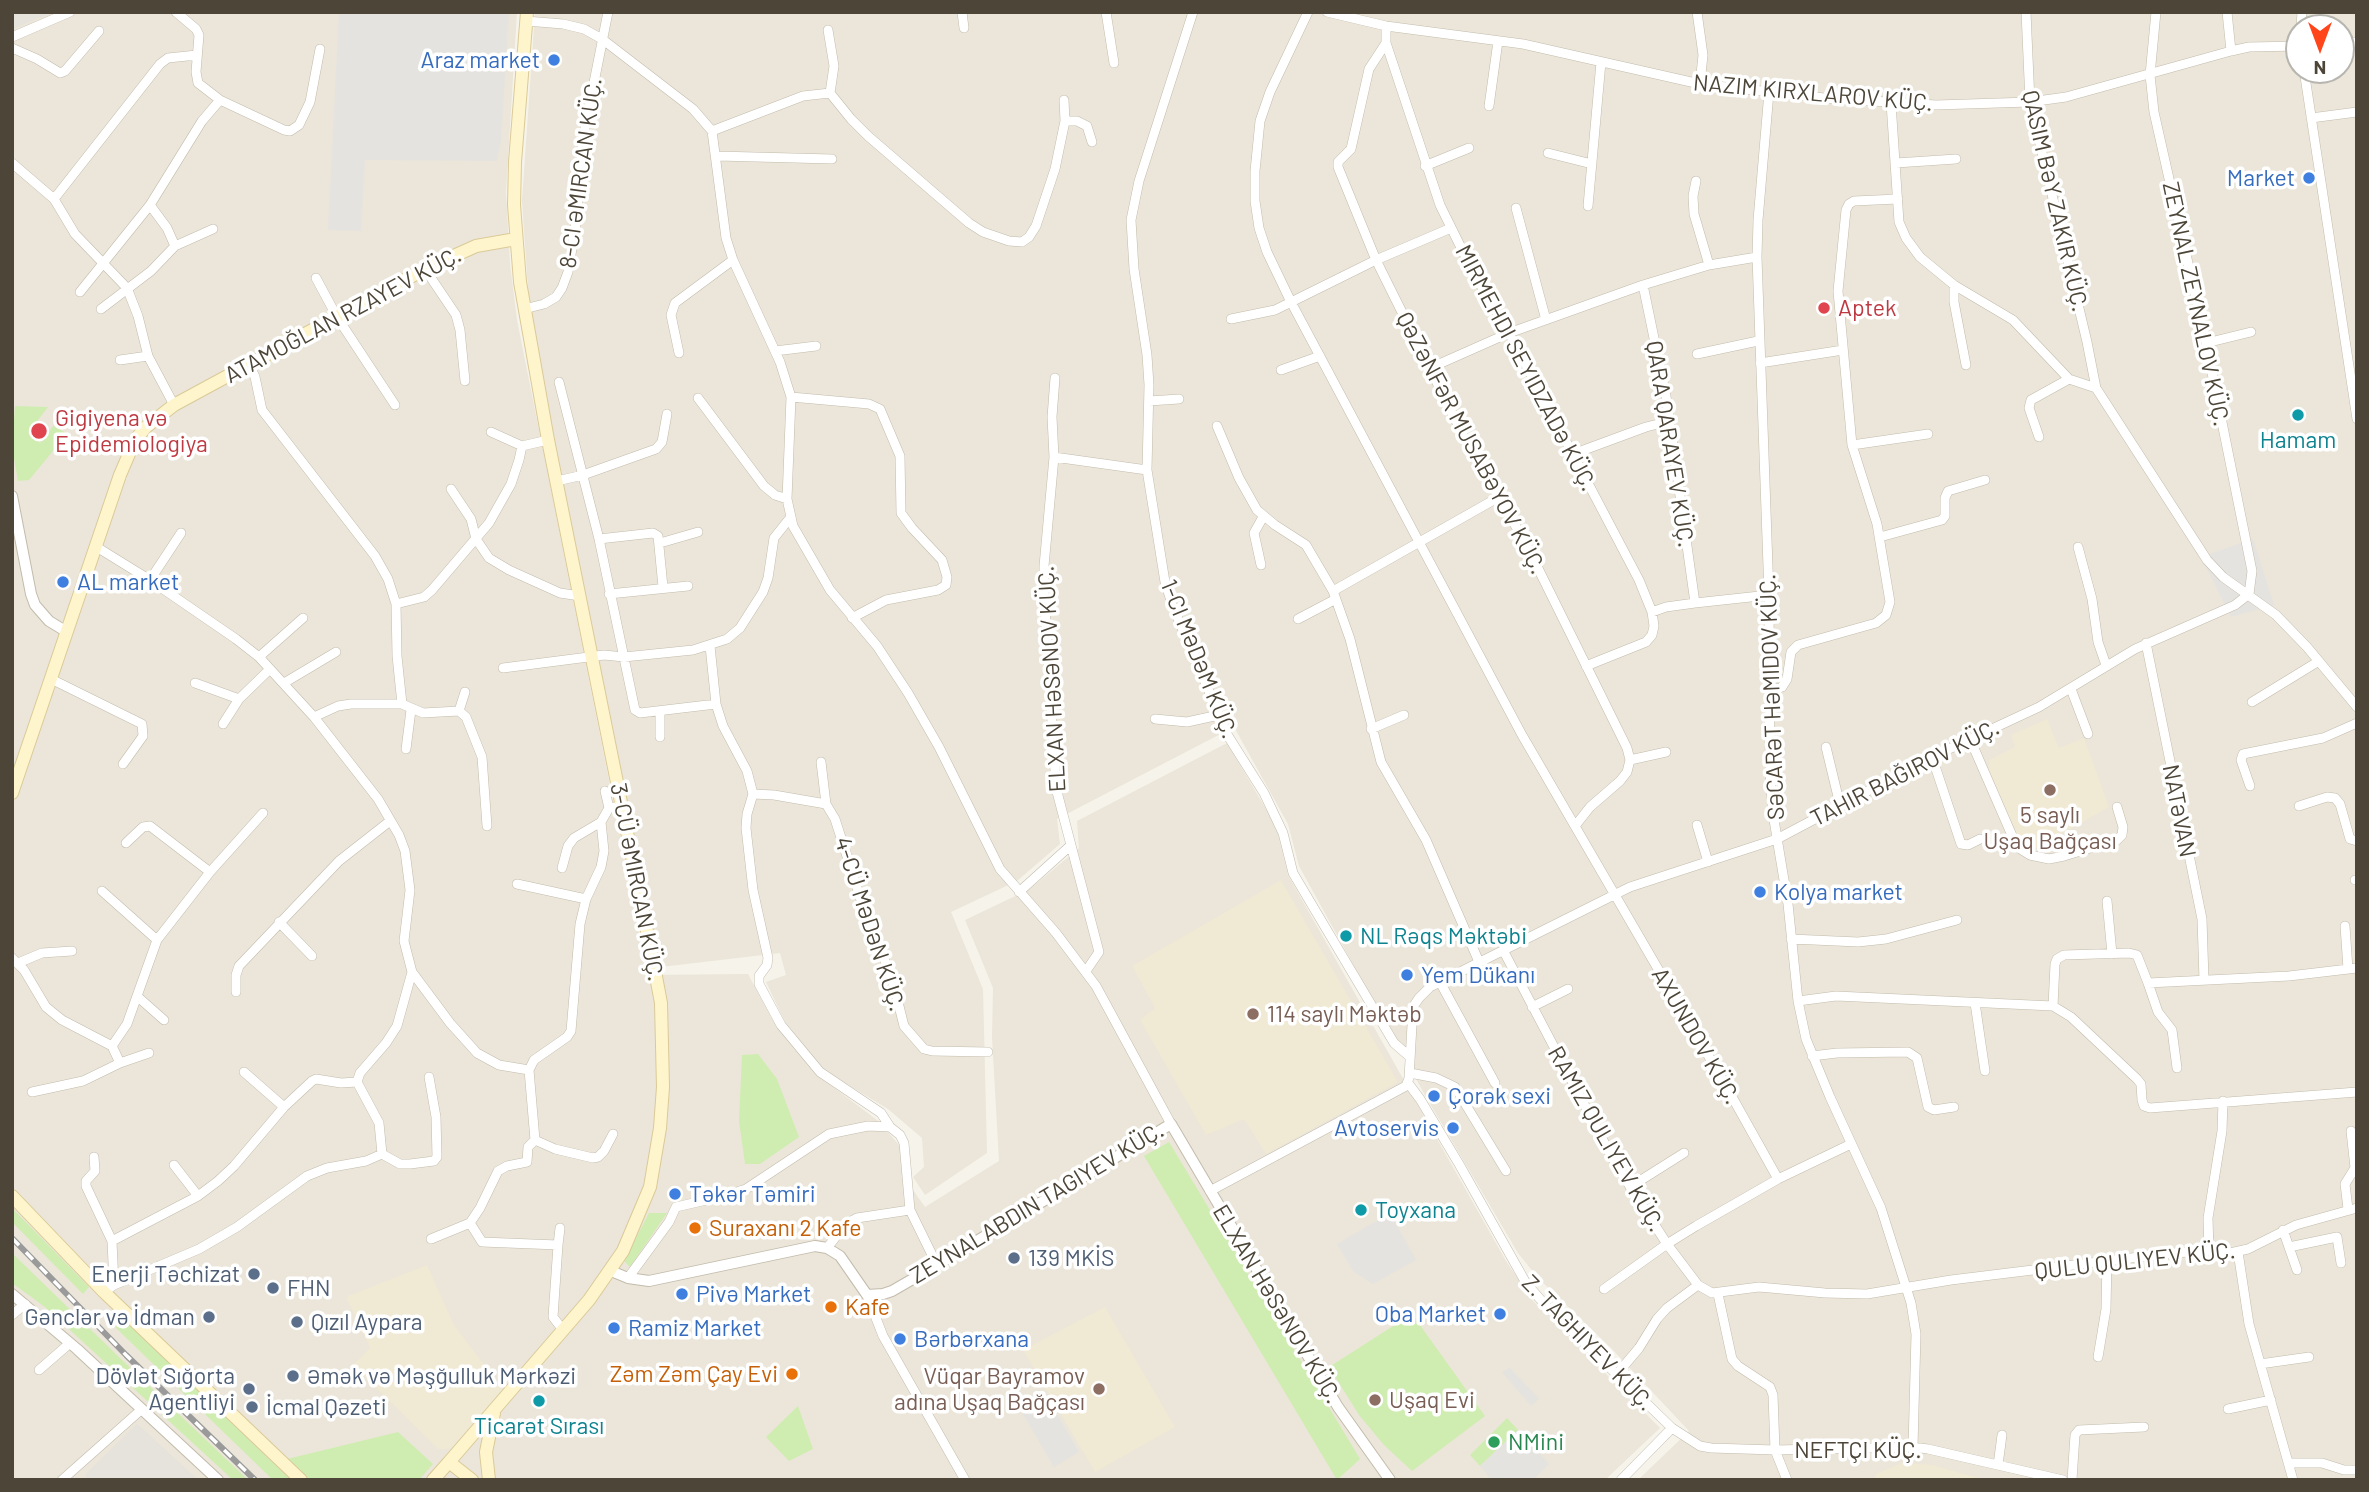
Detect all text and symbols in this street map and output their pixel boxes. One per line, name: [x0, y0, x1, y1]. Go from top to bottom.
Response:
north arrow: [2285, 14, 2355, 84]
place label: Araz market: [420, 46, 540, 74]
marker: Araz market: [546, 52, 562, 68]
text: N: [2314, 57, 2326, 80]
street label: NAZIM KIRXLAROV KÜÇ.: [1692, 69, 1934, 117]
street label: 8-CI ƏMIRCAN KÜÇ.: [554, 76, 608, 270]
street label: QASIM BƏY ZAKIR KÜÇ.: [2016, 88, 2094, 314]
place label: Market: [2227, 164, 2295, 192]
marker: Market: [2301, 170, 2317, 186]
street label: ZEYNAL ZEYNALOV KÜÇ.: [2157, 179, 2235, 429]
street label: MIRMEHDI SEYIDZADƏ KÜÇ.: [1449, 240, 1603, 496]
street label: ATAMOĞLAN RZAYEV KÜÇ.: [220, 241, 466, 389]
place label: Aptek: [1838, 294, 1896, 322]
marker: Aptek: [1816, 300, 1832, 316]
street label: QƏZƏNFƏR MUSABƏYOV KÜÇ.: [1390, 307, 1552, 579]
street label: QARA QARAYEV KÜÇ.: [1640, 339, 1700, 549]
place label: Gigiyena və Epidemiologiya: [55, 404, 208, 458]
marker: Hamam: [2290, 407, 2306, 423]
marker: Gigiyena və Epidemiologiya: [29, 421, 49, 441]
place label: Hamam: [2260, 426, 2336, 454]
street label: ELXAN HƏSƏNOV KÜÇ.: [1032, 565, 1072, 793]
place label: AL market: [77, 568, 179, 596]
street label: SƏCARƏT HƏMIDOV KÜÇ.: [1754, 573, 1790, 821]
marker: AL market: [55, 574, 71, 590]
street label: 1-CI MƏDƏM KÜÇ.: [1155, 575, 1243, 743]
street label: TAHIR BAĞIROV KÜÇ.: [1806, 713, 2004, 833]
street label: NATƏVAN: [2156, 762, 2202, 860]
street label: 3-CÜ ƏMIRCAN KÜÇ.: [604, 781, 670, 983]
marker: 5 saylı Uşaq Bağçası: [2042, 782, 2058, 798]
place label: 5 saylı Uşaq Bağçası: [1983, 801, 2117, 855]
street label: 4-CÜ MƏDƏN KÜÇ.: [829, 833, 911, 1015]
place label: Kolya market: [1774, 878, 1903, 906]
marker: Kolya market: [1752, 884, 1768, 900]
place label: NL Rəqs Məktəbi: [1360, 922, 1527, 950]
marker: NL Rəqs Məktəbi: [1338, 928, 1354, 944]
place label: Yem Dükanı: [1421, 961, 1535, 989]
street label: AXUNDOV KÜÇ.: [1646, 963, 1746, 1109]
marker: Yem Dükanı: [1399, 967, 1415, 983]
place label: 114 saylı Məktəb: [1267, 1000, 1422, 1028]
marker: 114 saylı Məktəb: [1245, 1006, 1261, 1022]
street label: RAMIZ QULIYEV KÜÇ.: [1542, 1041, 1670, 1237]
place label: Çorək sexi: [1448, 1082, 1551, 1110]
marker: Çorək sexi: [1426, 1088, 1442, 1104]
place label: Avtoservis: [1334, 1114, 1439, 1142]
street label: ZEYNALABDIN TAGIYEV KÜÇ.: [905, 1116, 1169, 1290]
marker: Avtoservis: [1445, 1120, 1461, 1136]
place label: Təkər Təmiri: [689, 1180, 816, 1208]
marker: Təkər Təmiri: [667, 1186, 683, 1202]
place label: Toyxana: [1375, 1196, 1456, 1224]
street label: ELXAN HƏSƏNOV KÜÇ.: [1207, 1200, 1347, 1408]
marker: Toyxana: [1353, 1202, 1369, 1218]
place label: Suraxanı 2 Kafe: [709, 1214, 861, 1242]
marker: Suraxanı 2 Kafe: [687, 1220, 703, 1236]
street label: QULU QULIYEV KÜÇ.: [2033, 1237, 2237, 1285]
place label: 139 MKİS: [1028, 1244, 1114, 1272]
marker: 139 MKİS: [1006, 1250, 1022, 1266]
place label: Enerji Təchizat: [91, 1260, 240, 1288]
marker: Enerji Təchizat: [246, 1266, 262, 1282]
street label: Z. TAGHIYEV KÜÇ.: [1516, 1269, 1660, 1417]
place label: FHN: [287, 1274, 331, 1302]
marker: FHN: [265, 1280, 281, 1296]
place label: Pivə Market: [696, 1280, 811, 1308]
marker: Pivə Market: [674, 1286, 690, 1302]
place label: Kafe: [845, 1293, 890, 1321]
marker: Kafe: [823, 1299, 839, 1315]
place label: Oba Market: [1375, 1300, 1486, 1328]
place label: Gənclər və İdman: [24, 1303, 195, 1331]
marker: Oba Market: [1492, 1306, 1508, 1322]
place label: Qızıl Aypara: [311, 1308, 423, 1336]
marker: Gənclər və İdman: [201, 1309, 217, 1325]
marker: Qızıl Aypara: [289, 1314, 305, 1330]
place label: Ramiz Market: [628, 1314, 762, 1342]
marker: Ramiz Market: [606, 1320, 622, 1336]
place label: Bərbərxana: [914, 1325, 1029, 1353]
marker: Bərbərxana: [892, 1331, 908, 1347]
place label: Zəm Zəm Çay Evi: [610, 1360, 778, 1388]
place label: Dövlət Sığorta Agentliyi: [95, 1362, 235, 1416]
place label: Əmək və Məşğulluk Mərkəzi: [307, 1362, 576, 1390]
place label: Vüqar Bayramov adına Uşaq Bağçası: [894, 1362, 1085, 1416]
marker: Zəm Zəm Çay Evi: [784, 1366, 800, 1382]
marker: Əmək və Məşğulluk Mərkəzi: [285, 1368, 301, 1384]
marker: Dövlət Sığorta Agentliyi: [241, 1381, 257, 1397]
marker: Vüqar Bayramov adına Uşaq Bağçası: [1091, 1381, 1107, 1397]
place label: Uşaq Evi: [1389, 1386, 1475, 1414]
marker: Uşaq Evi: [1367, 1392, 1383, 1408]
place label: İcmal Qəzeti: [266, 1393, 387, 1421]
marker: Ticarət Sırası: [531, 1393, 547, 1409]
marker: İcmal Qəzeti: [244, 1399, 260, 1415]
place label: Ticarət Sırası: [474, 1412, 604, 1440]
place label: NMini: [1508, 1428, 1564, 1456]
marker: NMini: [1486, 1434, 1502, 1450]
street label: NEFTÇI KÜÇ.: [1794, 1436, 1922, 1464]

